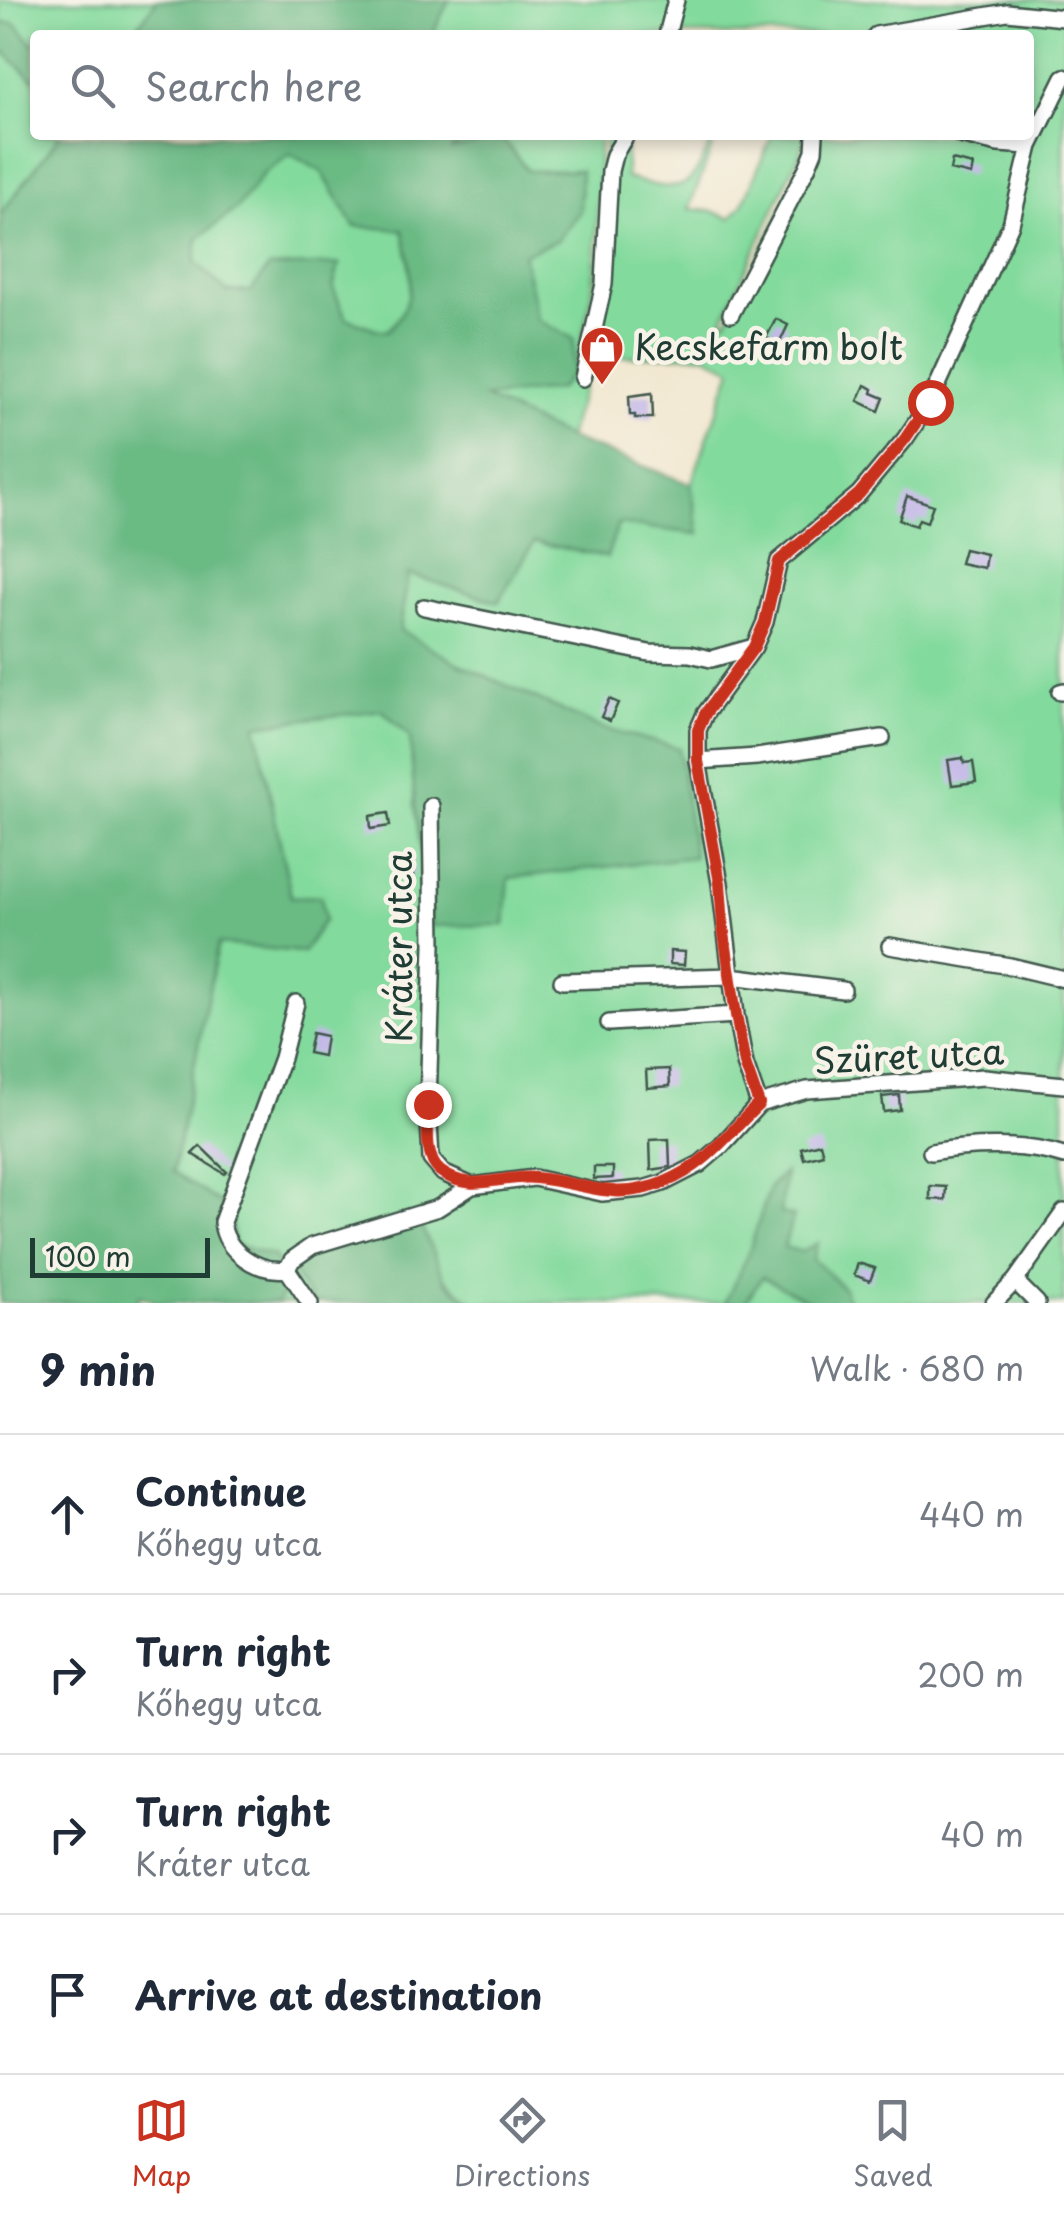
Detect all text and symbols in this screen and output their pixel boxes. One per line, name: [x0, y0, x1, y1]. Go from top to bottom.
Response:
search box: [30, 30, 1034, 140]
text: Search here: [145, 57, 362, 114]
icon: search: [65, 58, 120, 113]
place label: Kecskefarm bolt: [634, 319, 903, 372]
shop icon: Kecskefarm bolt: [579, 325, 625, 386]
route start: [908, 380, 954, 426]
street label: Kráter utca: [371, 851, 424, 1043]
street label: Szüret utca: [813, 1023, 1005, 1086]
route end: [406, 1082, 452, 1128]
scale bar: [30, 1233, 210, 1278]
text: 100 m: [45, 1234, 131, 1277]
text: 9 min: [40, 1337, 156, 1400]
text: Walk · 680 m: [810, 1344, 1024, 1392]
text: Continue: [135, 1462, 306, 1519]
icon: ahead: [40, 1487, 95, 1542]
text: 440 m: [919, 1490, 1024, 1538]
text: Kőhegy utca: [135, 1519, 321, 1567]
text: Turn right: [135, 1622, 331, 1679]
icon: right: [40, 1647, 95, 1702]
text: 200 m: [917, 1650, 1024, 1698]
text: Kőhegy utca: [135, 1679, 321, 1727]
text: Turn right: [135, 1782, 331, 1839]
icon: right: [40, 1807, 95, 1862]
text: 40 m: [940, 1810, 1024, 1858]
text: Kráter utca: [135, 1839, 310, 1887]
text: Arrive at destination: [135, 1966, 543, 2023]
icon: arrive: [40, 1967, 95, 2022]
tab: Map: [131, 2093, 191, 2196]
tab: Directions: [454, 2093, 590, 2196]
tab: Saved: [853, 2093, 933, 2196]

